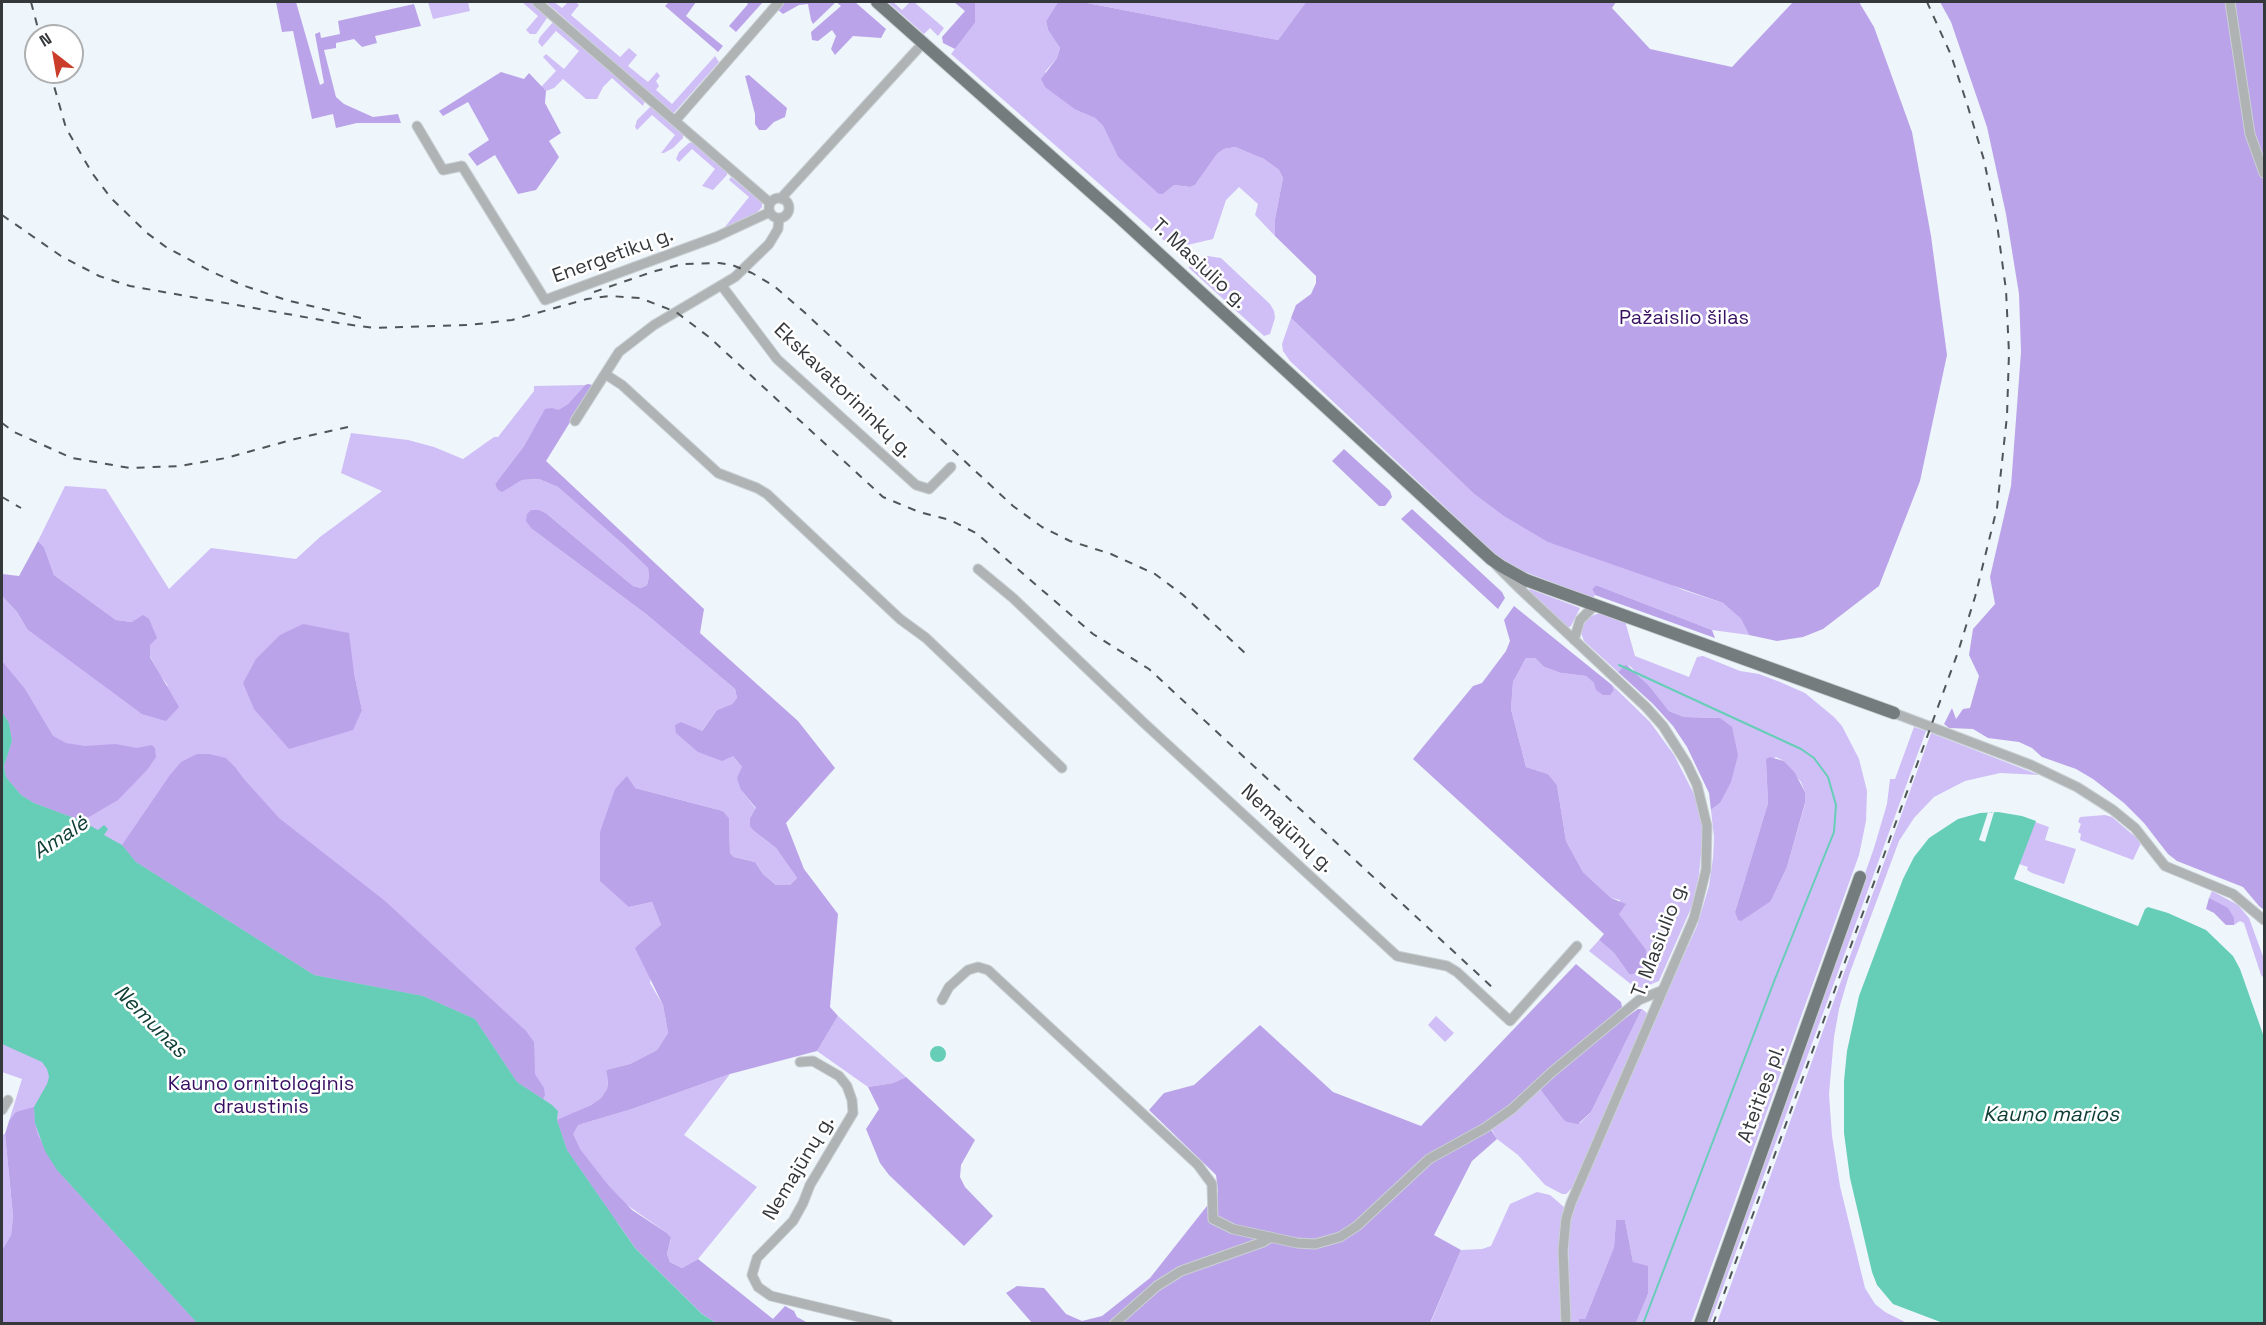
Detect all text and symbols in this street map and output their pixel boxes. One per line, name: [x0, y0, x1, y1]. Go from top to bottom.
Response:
north arrow: [24, 24, 84, 84]
text: N: [35, 28, 56, 52]
street label: T. Masiulio g.: [1146, 214, 1252, 314]
street label: Energetikų g.: [549, 223, 677, 289]
park label: Pažaislio šilas: [1619, 307, 1749, 331]
street label: Ekskavatorininkų g.: [768, 318, 918, 464]
street label: Nemajūnų g.: [1236, 780, 1338, 878]
water label: Amalė: [29, 811, 93, 865]
street label: T. Masiulio g.: [1627, 879, 1693, 1001]
water label: Nemunas: [108, 980, 192, 1064]
street label: Ateities pl.: [1733, 1042, 1791, 1146]
park label: Kauno ornitologinis draustinis: [168, 1073, 354, 1120]
water label: Kauno marios: [1983, 1102, 2119, 1128]
street label: Nemajūnų g.: [758, 1111, 840, 1225]

